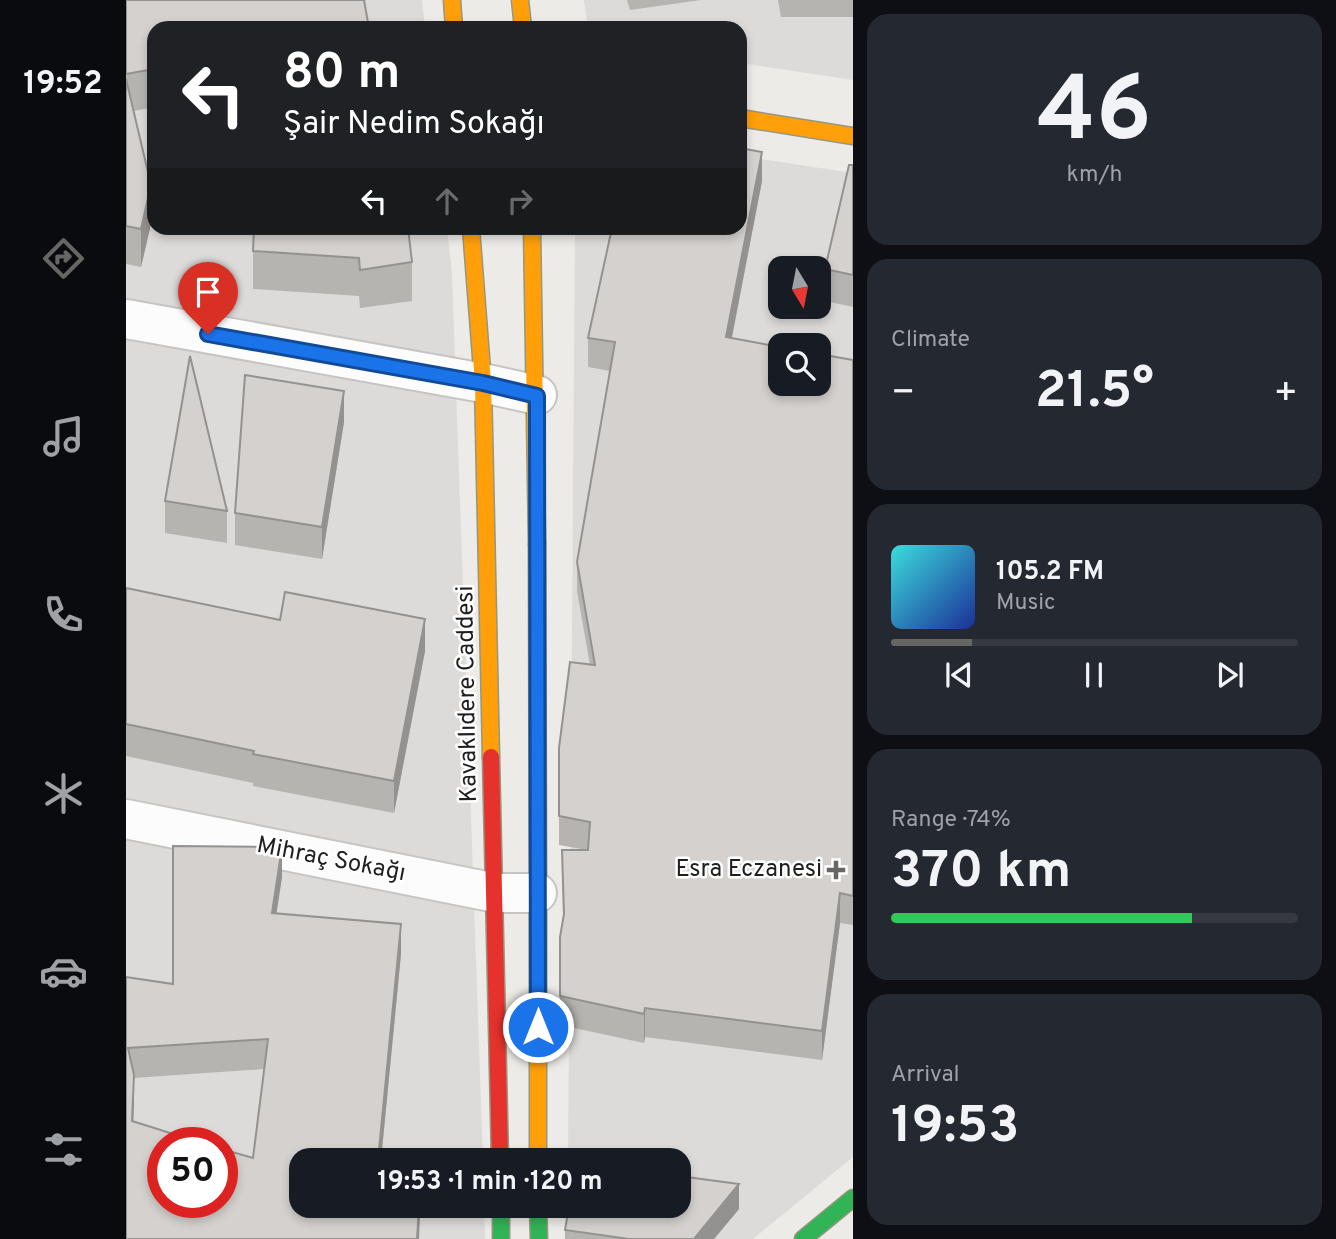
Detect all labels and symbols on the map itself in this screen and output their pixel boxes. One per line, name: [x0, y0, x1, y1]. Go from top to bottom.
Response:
north arrow: [768, 256, 831, 318]
pin: [178, 262, 238, 334]
street label: Kavaklıdere Caddesi: [451, 585, 485, 803]
street label: Mihraç Sokağı: [254, 831, 408, 889]
place label: Esra Eczanesi: [675, 855, 822, 885]
marker: Esra Eczanesi: [828, 862, 844, 878]
position arrow: [501, 990, 575, 1064]
speed limit sign: 50: [147, 1127, 238, 1218]

